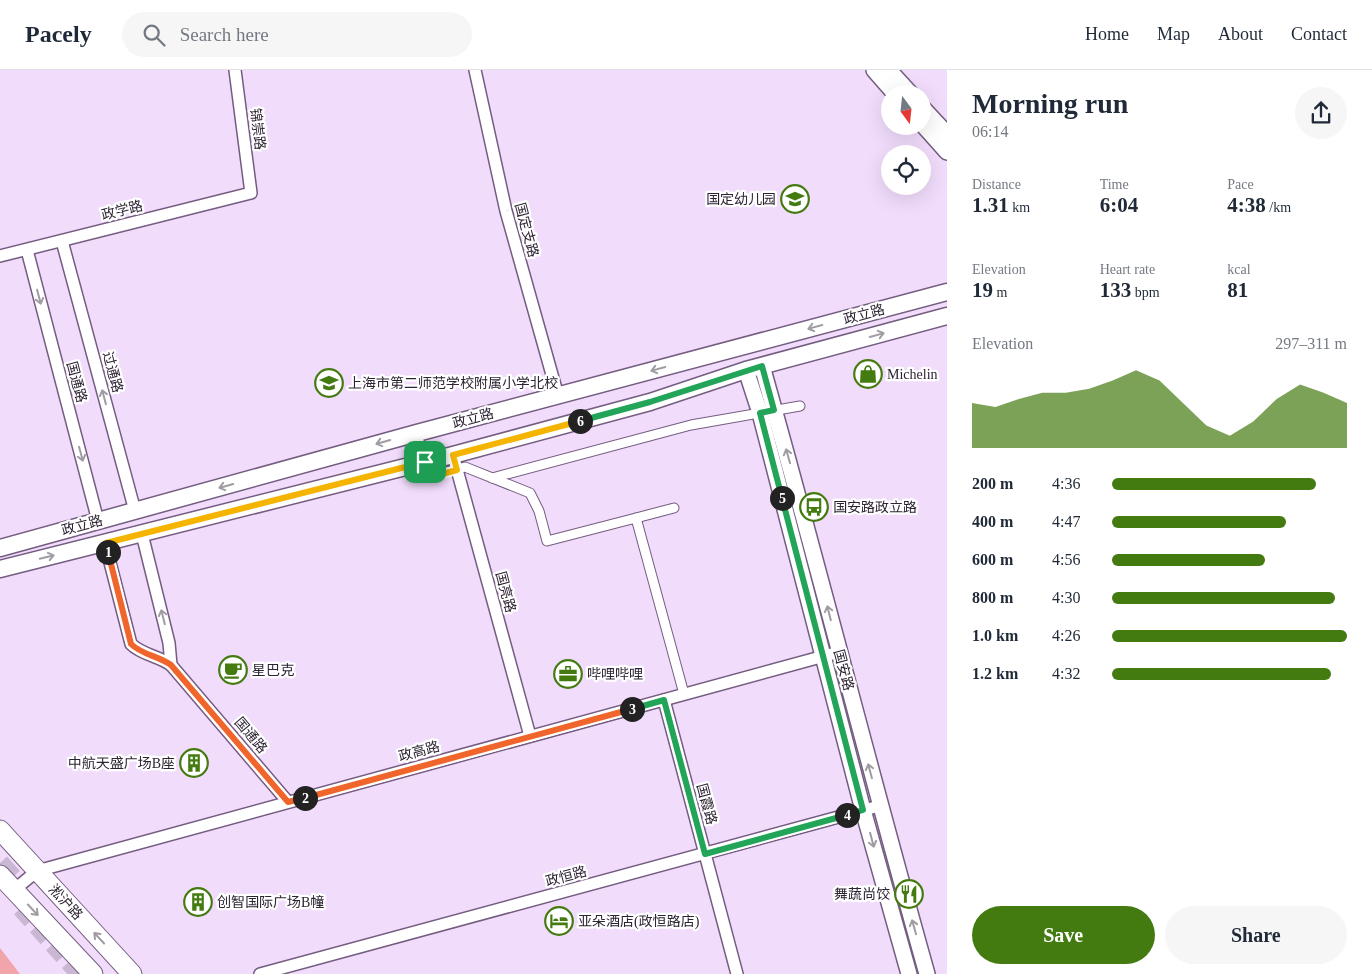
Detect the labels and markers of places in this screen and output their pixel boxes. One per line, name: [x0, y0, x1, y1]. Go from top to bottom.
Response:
school or university icon: 国定幼儿园: [780, 184, 810, 214]
place label: 国定幼儿园: [706, 192, 776, 207]
shop icon: Michelin: [853, 359, 883, 389]
place label: Michelin: [887, 367, 938, 382]
school or university icon: 上海市第二师范学校附属小学北校: [314, 368, 344, 398]
place label: 上海市第二师范学校附属小学北校: [348, 375, 558, 391]
pin: 6: [568, 408, 592, 434]
pin: [404, 441, 446, 483]
pin: 5: [770, 486, 794, 510]
bus stop icon: 国安路政立路: [799, 492, 829, 522]
place label: 国安路政立路: [833, 500, 917, 515]
pin: 1: [96, 540, 120, 564]
cafe icon: 星巴克: [218, 655, 248, 685]
office icon: 哔哩哔哩: [553, 659, 583, 689]
place label: 星巴克: [252, 663, 294, 678]
place label: 哔哩哔哩: [587, 666, 643, 682]
pin: 3: [620, 696, 644, 722]
building icon: 中航天盛广场B座: [179, 748, 209, 778]
place label: 中航天盛广场B座: [68, 755, 175, 771]
pin: 2: [292, 786, 318, 810]
pin: 4: [834, 802, 860, 828]
restaurant icon: 舞蔬尚饺: [894, 879, 924, 909]
place label: 舞蔬尚饺: [834, 886, 890, 902]
building icon: 创智国际广场B幢: [183, 887, 213, 917]
place label: 创智国际广场B幢: [217, 894, 324, 910]
hotel icon: 亚朵酒店(政恒路店): [544, 906, 574, 936]
place label: 亚朵酒店(政恒路店): [578, 914, 700, 930]

